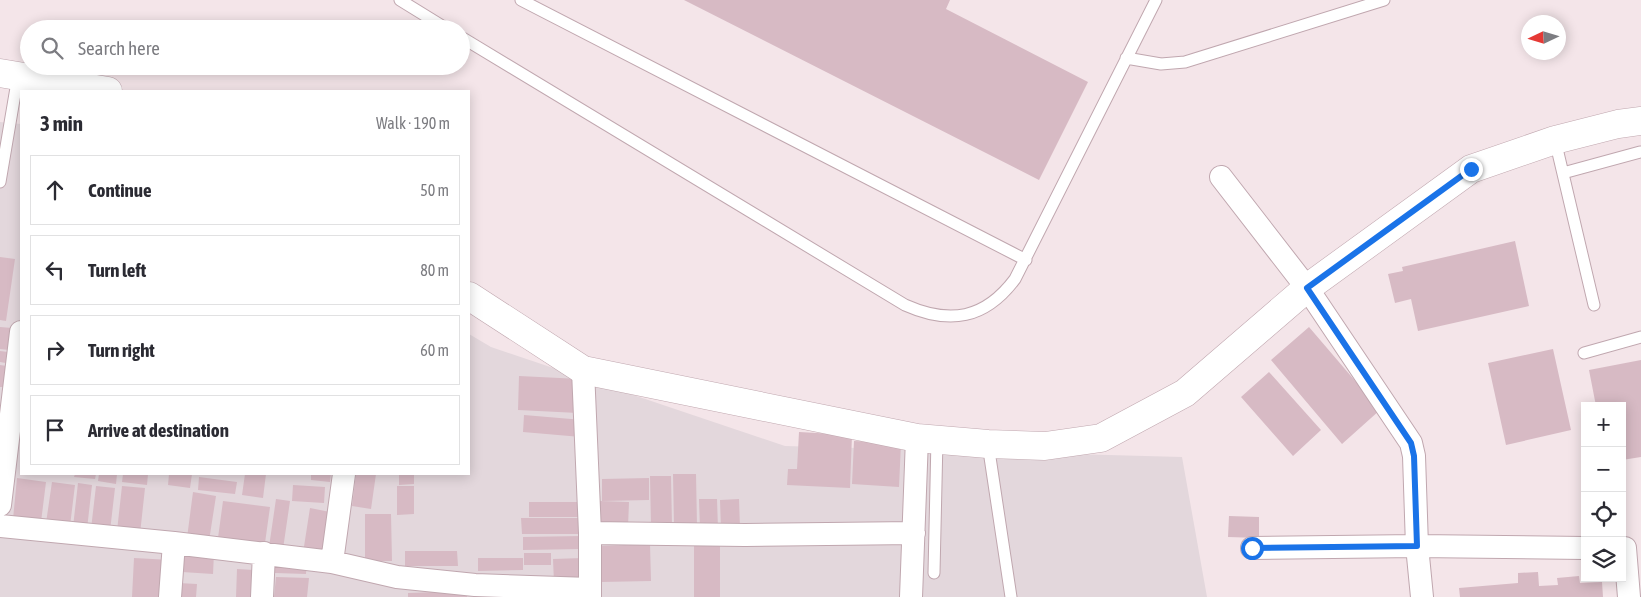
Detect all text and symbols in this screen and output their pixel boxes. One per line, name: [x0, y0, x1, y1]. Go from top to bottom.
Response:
north arrow: [1521, 15, 1566, 60]
search box: [20, 20, 470, 75]
icon: search: [38, 34, 66, 62]
text: Search here: [78, 37, 160, 59]
text: 3 min: [40, 111, 83, 135]
text: Walk · 190 m: [376, 114, 450, 132]
route end: [1460, 158, 1483, 181]
icon: ahead: [41, 176, 69, 204]
text: Continue: [88, 179, 152, 201]
text: 50 m: [420, 181, 449, 199]
icon: left: [41, 256, 69, 284]
text: Turn left: [88, 259, 146, 281]
text: 80 m: [420, 261, 449, 279]
icon: right: [41, 336, 69, 364]
text: Turn right: [88, 339, 155, 361]
text: 60 m: [420, 341, 449, 359]
map controls: [1581, 402, 1626, 582]
button: +: [1581, 402, 1626, 447]
icon: arrive: [41, 416, 69, 444]
text: Arrive at destination: [88, 419, 229, 441]
button: −: [1581, 447, 1626, 492]
button: locate: [1581, 492, 1626, 537]
route start: [1241, 537, 1264, 560]
button: layers: [1581, 537, 1626, 582]

